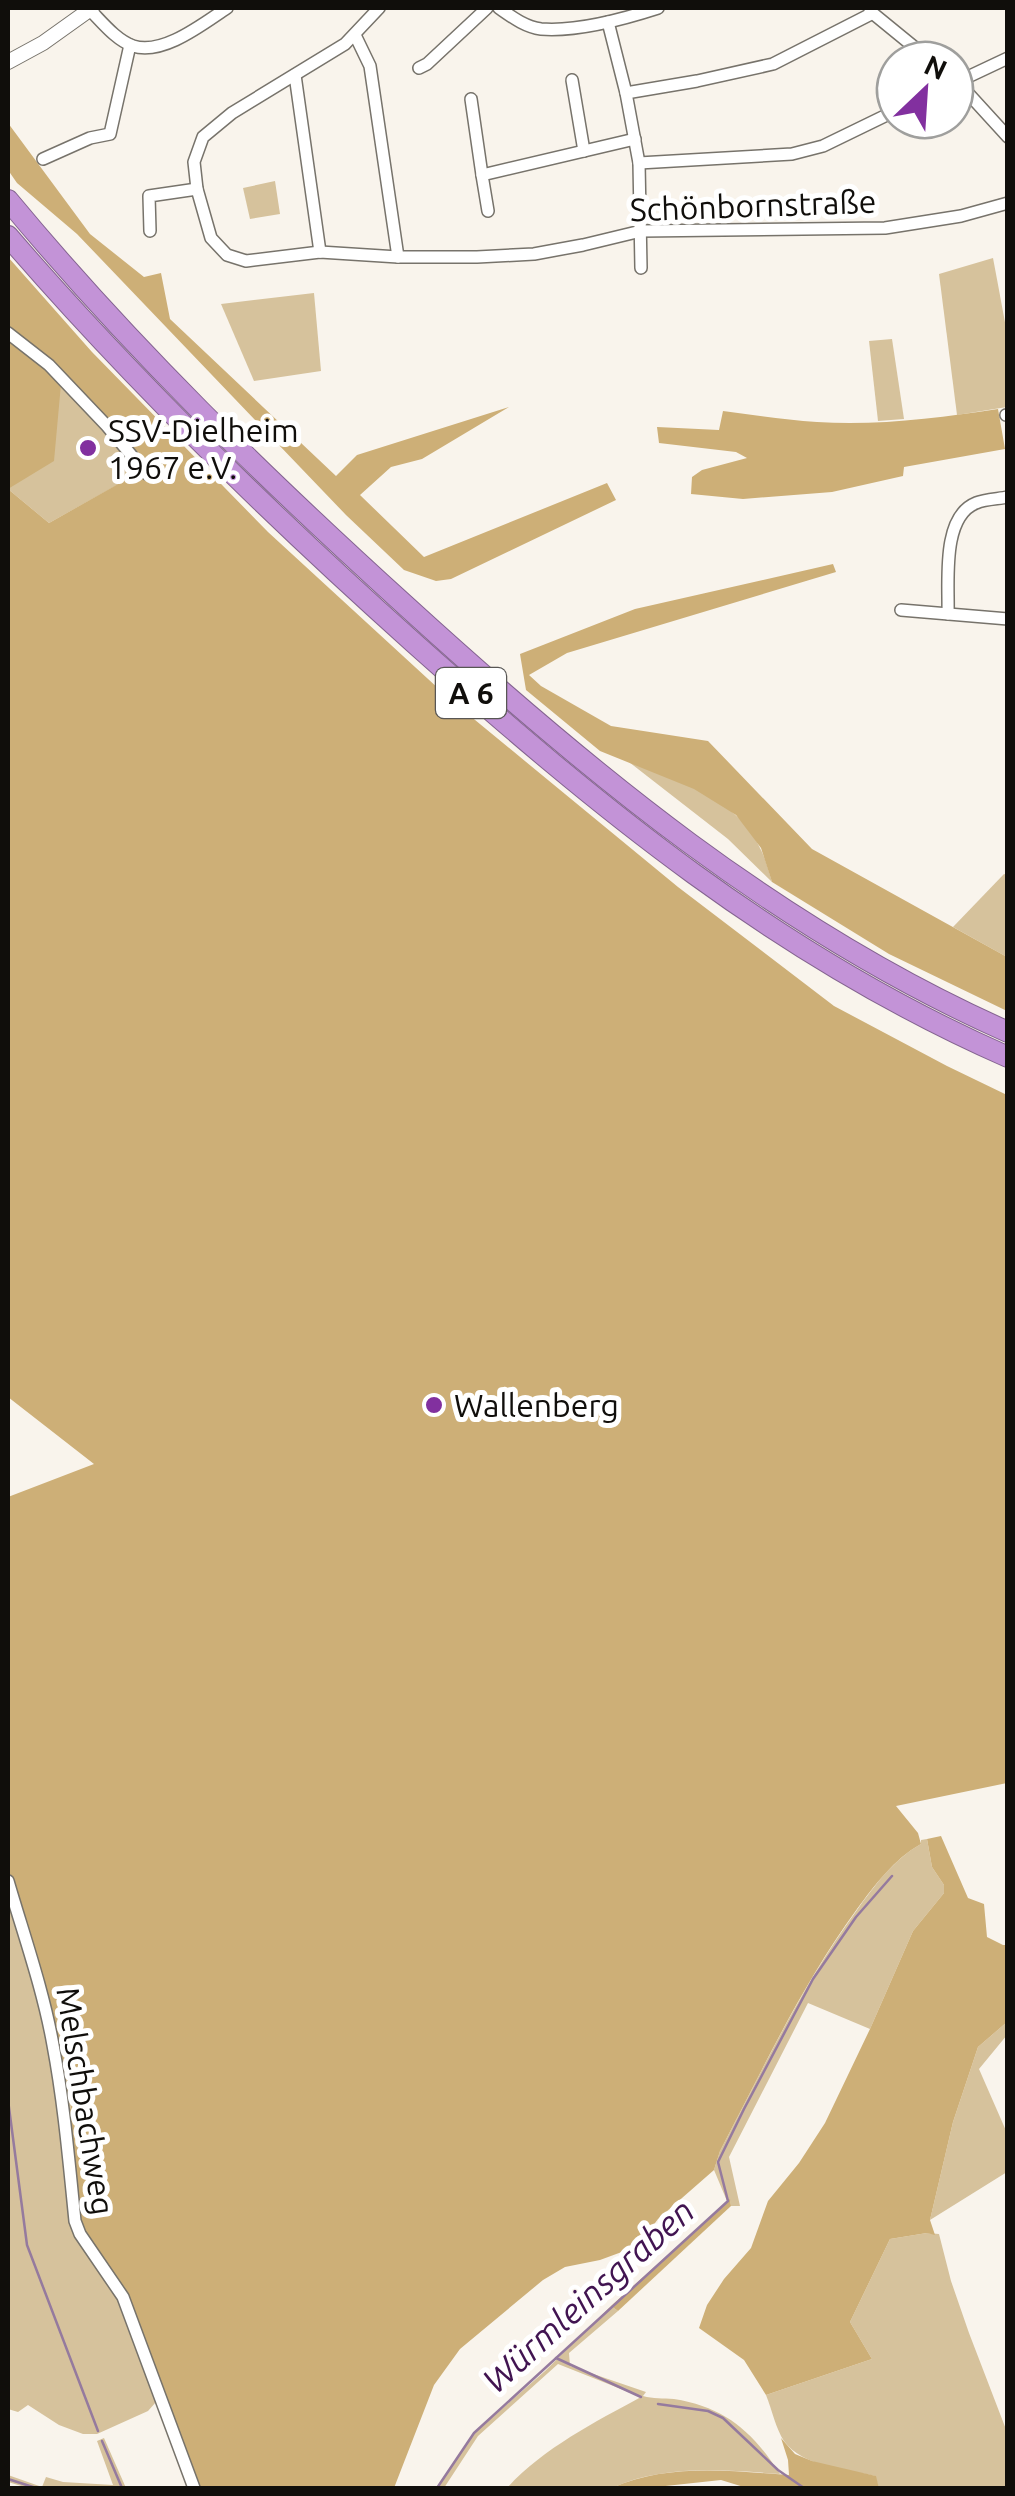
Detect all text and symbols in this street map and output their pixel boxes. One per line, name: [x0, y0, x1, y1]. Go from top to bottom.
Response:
north arrow: [875, 40, 975, 140]
text: N: [920, 48, 952, 85]
street label: Schönbornstraße: [629, 183, 877, 227]
place label: SSV-Dielheim 1967 e.V.: [108, 412, 299, 485]
marker: SSV-Dielheim 1967 e.V.: [77, 437, 99, 459]
road number: A 6: [436, 668, 506, 718]
place label: Wallenberg: [454, 1387, 619, 1423]
marker: Wallenberg: [423, 1394, 445, 1416]
street label: Melschbachweg: [50, 1985, 122, 2217]
water label: Würmleinsgraben: [474, 2190, 702, 2400]

